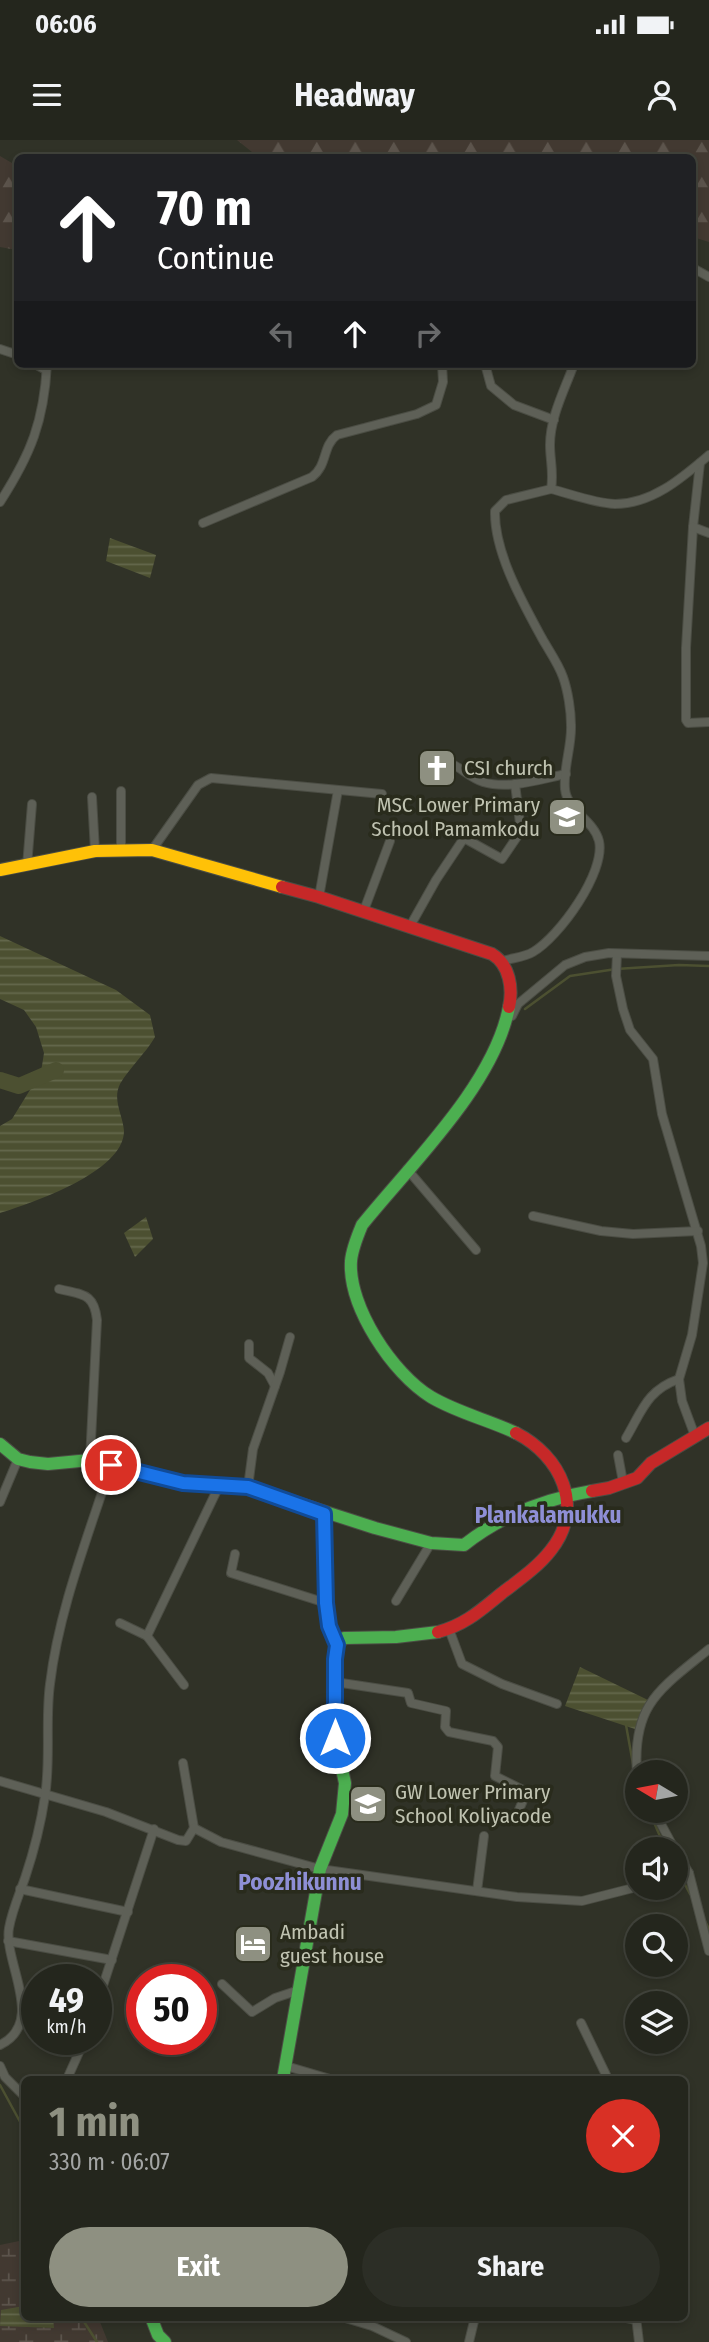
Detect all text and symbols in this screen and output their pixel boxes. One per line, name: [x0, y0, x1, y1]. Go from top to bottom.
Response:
text: 06:06: [35, 9, 97, 40]
icon: menu: [28, 76, 66, 114]
text: Headway: [294, 76, 415, 114]
icon: person: [643, 76, 681, 114]
text: 70 m: [157, 179, 252, 238]
icon: ahead: [42, 182, 133, 273]
text: Continue: [157, 239, 274, 277]
icon: left: [263, 315, 301, 353]
icon: ahead: [336, 315, 374, 353]
icon: right: [409, 315, 447, 353]
church icon: CSI church: [416, 747, 458, 789]
place label: CSI church: [464, 755, 553, 781]
place label: MSC Lower Primary School Pamamkodu: [371, 792, 541, 842]
school or university icon: MSC Lower Primary School Pamamkodu: [546, 796, 588, 838]
pin: [81, 1435, 141, 1495]
icon: arrive: [92, 1446, 130, 1484]
district label: Plankalamukku: [475, 1501, 621, 1529]
position arrow: [298, 1701, 372, 1775]
north arrow: [625, 1760, 688, 1824]
map controls: [625, 1760, 688, 2054]
place label: GW Lower Primary School Koliyacode: [395, 1779, 551, 1829]
school or university icon: GW Lower Primary School Koliyacode: [347, 1783, 389, 1825]
button: sound: [625, 1837, 688, 1900]
district label: Poozhikunnu: [238, 1868, 362, 1896]
button: search: [625, 1914, 688, 1977]
place label: Ambadi guest house: [280, 1919, 384, 1969]
hotel icon: Ambadi guest house: [232, 1923, 274, 1965]
speed limit sign: 50: [126, 1964, 217, 2055]
text: 49: [49, 1979, 84, 2021]
button: layers: [625, 1991, 688, 2054]
text: km/h: [46, 2016, 87, 2038]
text: 1 min: [49, 2097, 140, 2147]
button: close: [586, 2099, 660, 2173]
text: 330 m · 06:07: [49, 2148, 170, 2176]
button: Exit: [49, 2227, 348, 2307]
button: Share: [362, 2227, 660, 2307]

